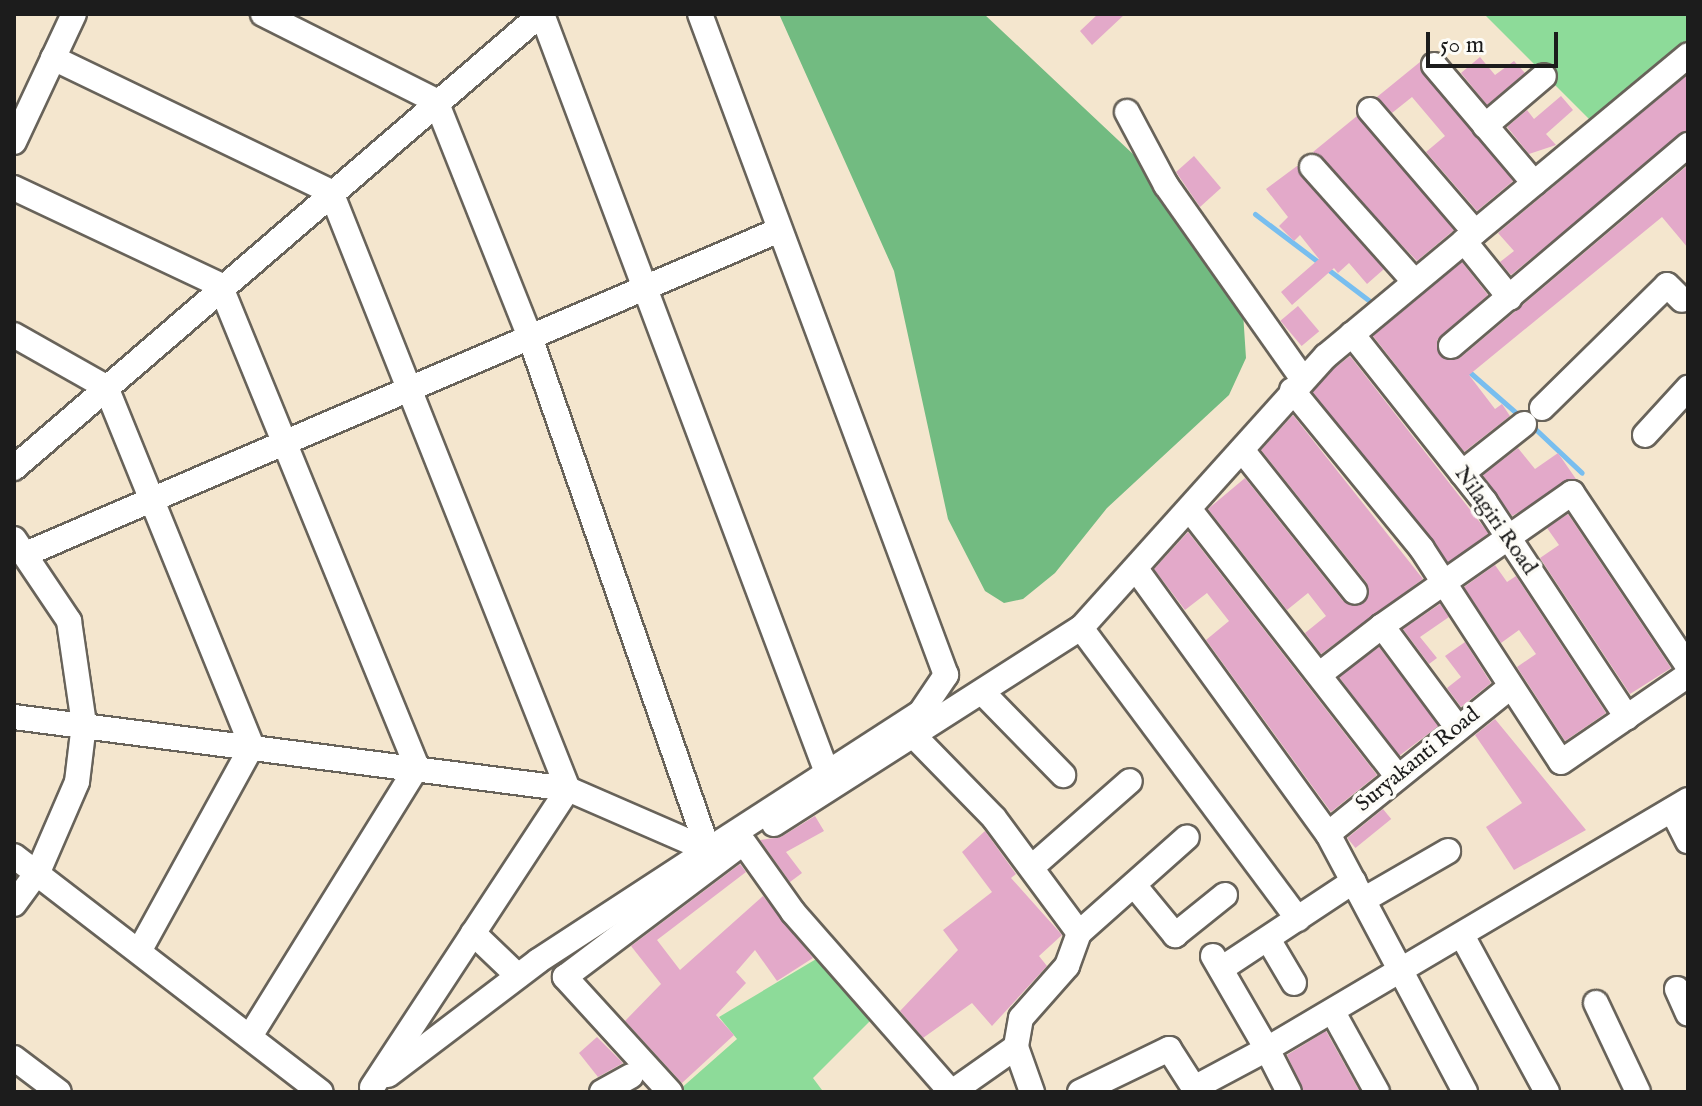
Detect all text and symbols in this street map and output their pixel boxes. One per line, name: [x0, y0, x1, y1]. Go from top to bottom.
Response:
scale bar: [1430, 16, 1562, 66]
text: 50 m: [1440, 30, 1484, 61]
street label: Nilagiri Road: [1448, 462, 1542, 580]
street label: Suryakanti Road: [1351, 702, 1485, 818]

